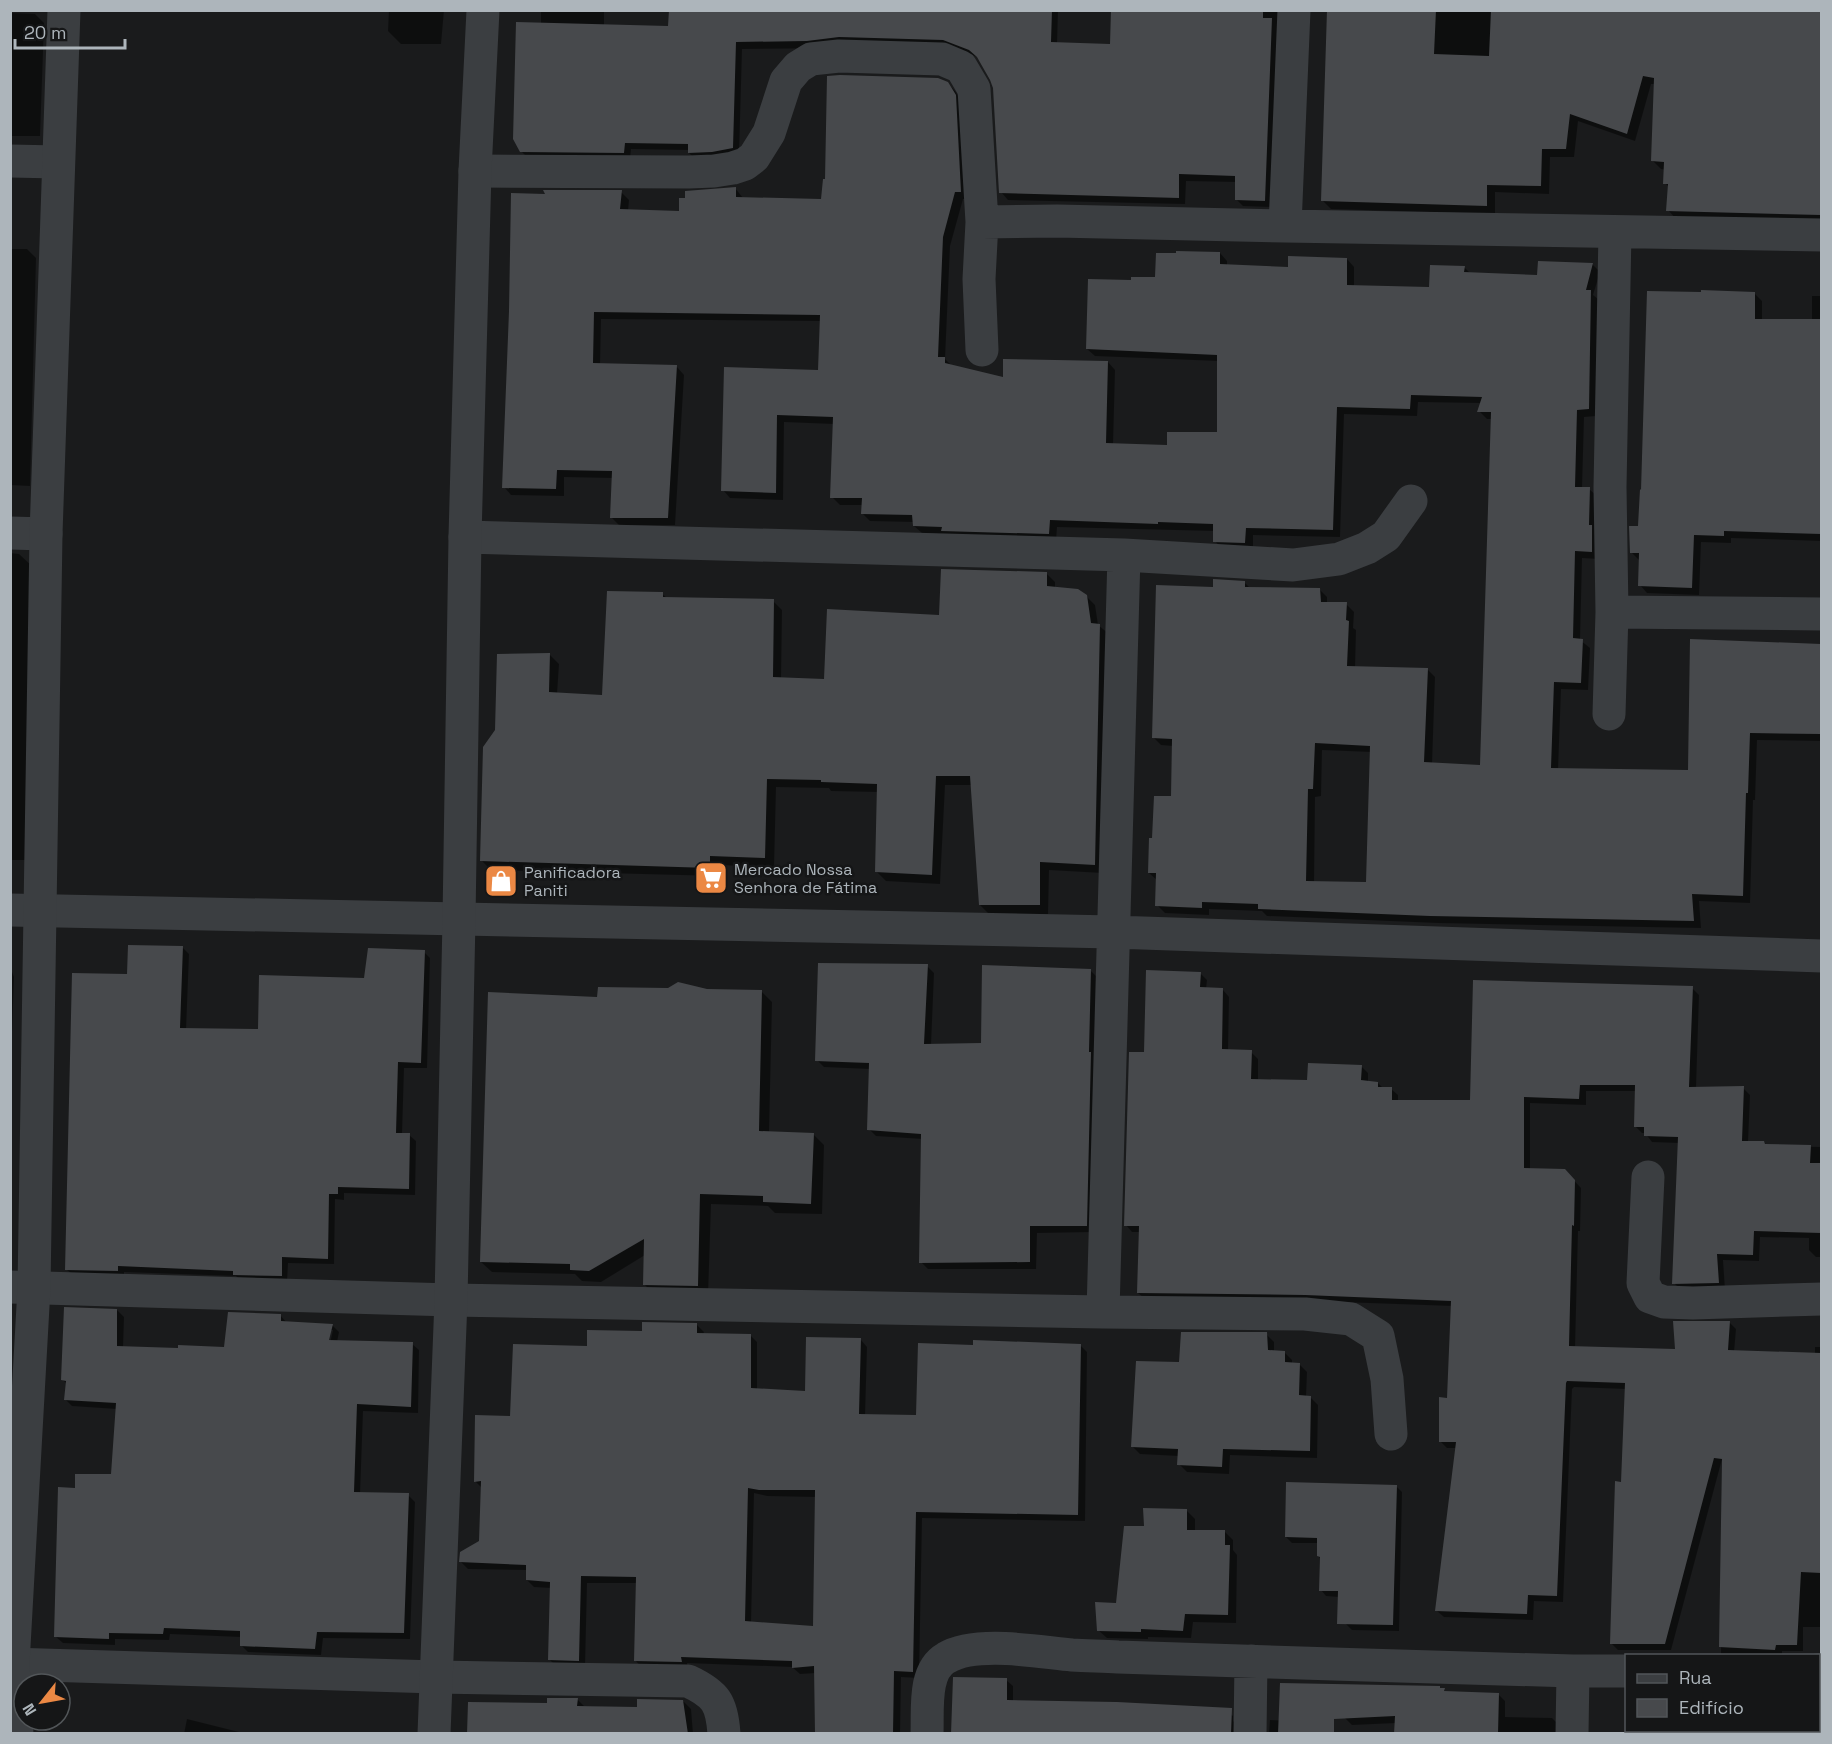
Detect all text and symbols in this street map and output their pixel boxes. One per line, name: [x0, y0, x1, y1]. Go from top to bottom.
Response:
scale bar: [15, 12, 124, 50]
text: 20 m: [24, 21, 67, 44]
place label: Mercado Nossa Senhora de Fátima: [734, 859, 877, 898]
supermarket icon: Mercado Nossa Senhora de Fátima: [693, 860, 729, 896]
place label: Panificadora Paniti: [524, 862, 621, 901]
shop icon: Panificadora Paniti: [483, 863, 519, 899]
legend: [1625, 1654, 1820, 1732]
text: Rua: [1679, 1666, 1712, 1689]
north arrow: [12, 1672, 72, 1732]
text: Edifício: [1679, 1696, 1744, 1719]
text: N: [18, 1699, 41, 1719]

